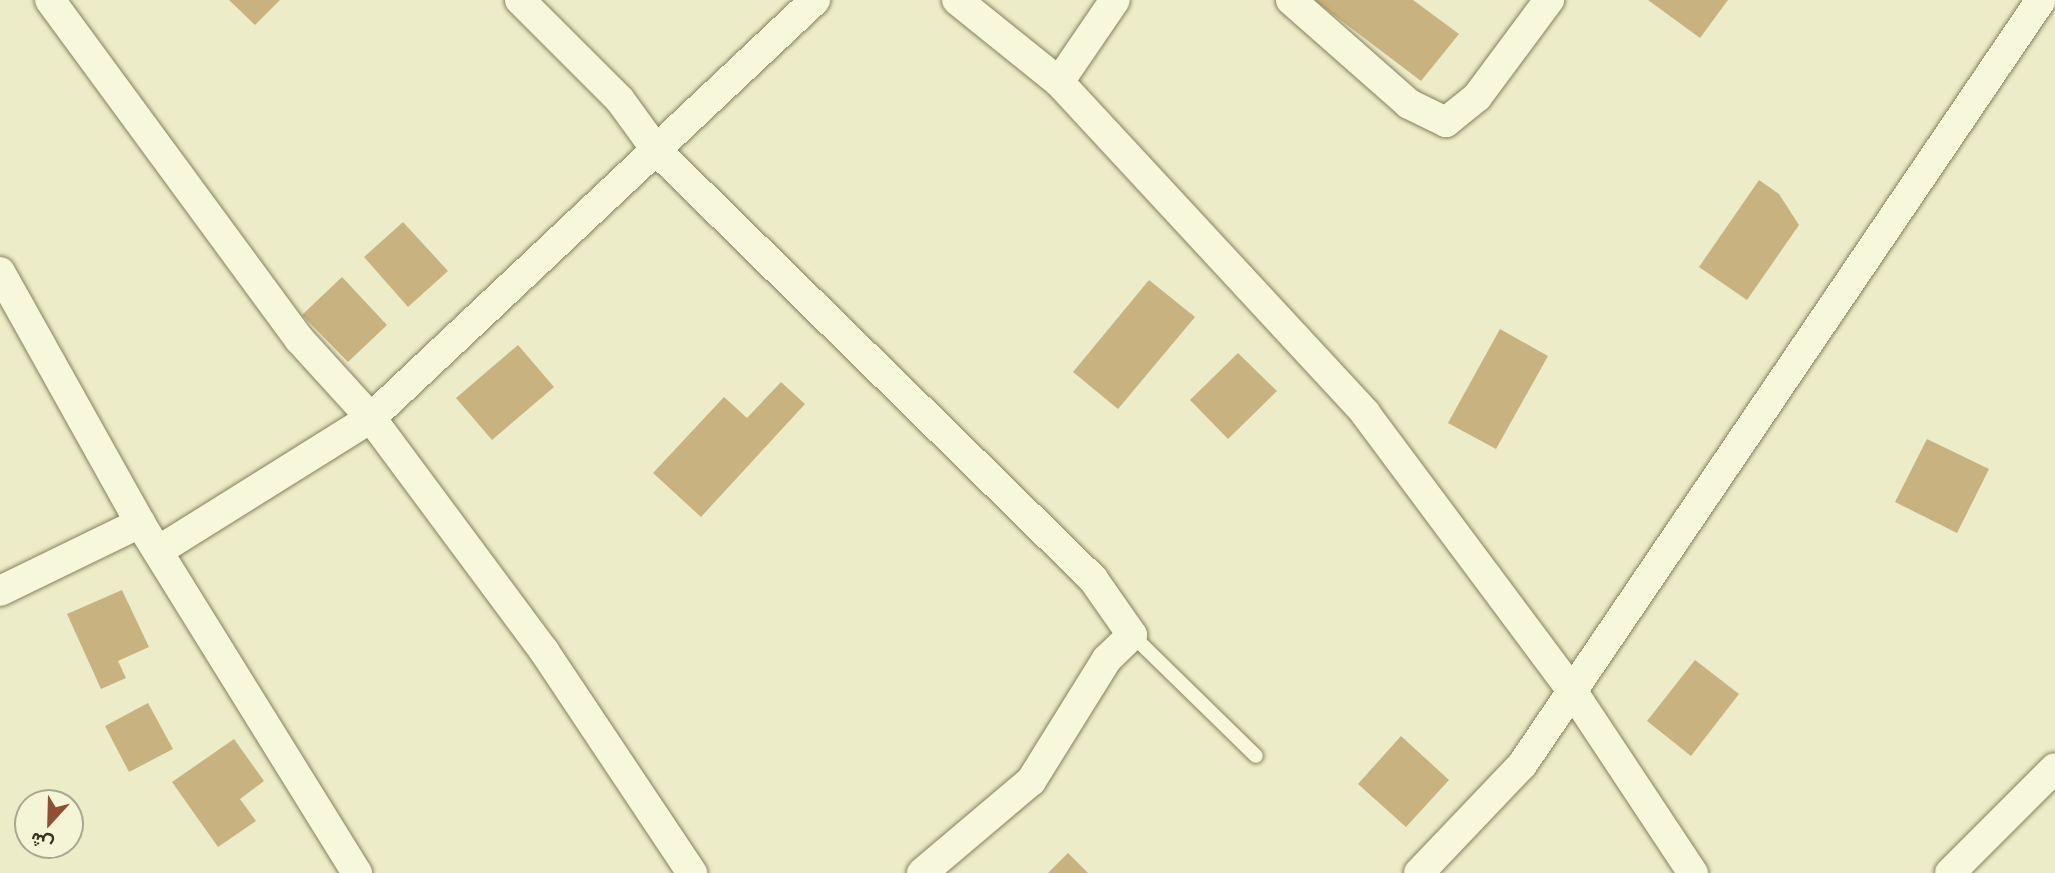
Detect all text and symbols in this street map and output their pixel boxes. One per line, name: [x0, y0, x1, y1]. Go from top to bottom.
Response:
north arrow: [14, 789, 84, 859]
text: ش: [27, 827, 57, 857]

